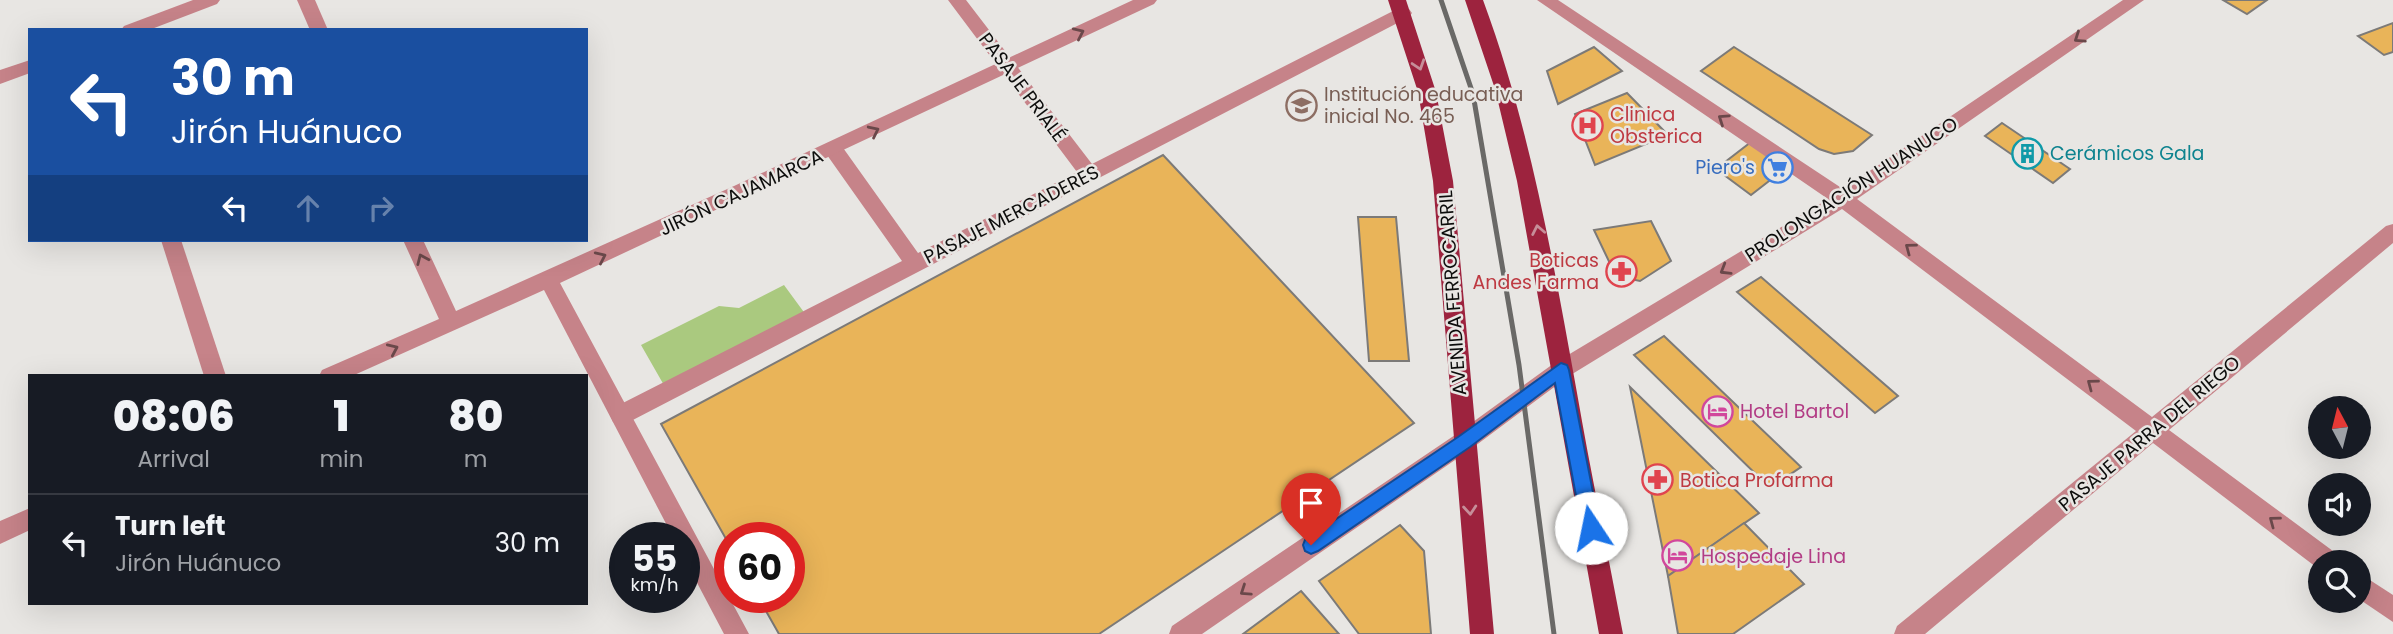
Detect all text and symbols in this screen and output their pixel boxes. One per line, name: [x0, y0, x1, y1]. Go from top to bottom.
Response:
street label: PASAJE PRIALÉ: [973, 27, 1073, 148]
one-way arrow: [1072, 27, 1084, 41]
one-way arrow: [2074, 30, 2087, 42]
text: 30 m: [171, 44, 295, 112]
icon: left: [56, 56, 147, 147]
one-way arrow: [1411, 58, 1425, 70]
place label: Institución educativa inicial No. 465: [1324, 81, 1523, 130]
school or university icon: Institución educativa inicial No. 465: [1284, 88, 1318, 122]
place label: Clinica Obsterica: [1610, 101, 1703, 150]
hospital icon: Clinica Obsterica: [1570, 108, 1604, 142]
text: Jirón Huánuco: [171, 109, 402, 154]
street label: PROLONGACIÓN HUANUCO: [1740, 110, 1963, 269]
one-way arrow: [1718, 114, 1731, 127]
one-way arrow: [867, 125, 879, 139]
building icon: Cerámicos Gala: [2010, 136, 2044, 170]
place label: Cerámicos Gala: [2050, 140, 2204, 167]
street label: JIRÓN CAJAMARCA: [655, 142, 828, 242]
supermarket icon: Piero's: [1761, 150, 1795, 184]
place label: Piero's: [1695, 154, 1755, 181]
street label: PASAJE MERCADERES: [919, 159, 1104, 270]
icon: left: [216, 189, 254, 227]
icon: ahead: [289, 189, 327, 227]
icon: right: [362, 189, 400, 227]
street label: AVENIDA FERROCARRIL: [1432, 189, 1473, 396]
one-way arrow: [1531, 224, 1546, 236]
one-way arrow: [1905, 244, 1918, 257]
place label: Boticas Andes Farma: [1472, 247, 1599, 296]
one-way arrow: [593, 251, 606, 265]
one-way arrow: [416, 254, 430, 266]
pharmacy icon: Boticas Andes Farma: [1605, 254, 1639, 288]
one-way arrow: [1719, 262, 1732, 275]
one-way arrow: [385, 343, 398, 357]
street label: PASAJE PARRA DEL RIEGO: [2053, 349, 2246, 518]
one-way arrow: [2087, 380, 2100, 393]
text: 08:06: [113, 387, 235, 446]
text: 1: [333, 387, 350, 446]
text: 80: [448, 387, 503, 446]
hotel icon: Hotel Bartol: [1700, 394, 1734, 428]
north arrow: [2308, 396, 2371, 458]
map controls: [2308, 396, 2371, 613]
place label: Hotel Bartol: [1740, 398, 1849, 425]
text: Arrival: [137, 443, 210, 475]
text: min: [319, 443, 363, 475]
text: m: [464, 443, 488, 475]
pharmacy icon: Botica Profarma: [1640, 463, 1674, 497]
place label: Botica Profarma: [1680, 467, 1834, 494]
pin: [1281, 473, 1341, 545]
button: sound: [2308, 473, 2371, 536]
icon: arrive: [1292, 484, 1330, 522]
position arrow: [1554, 491, 1628, 565]
one-way arrow: [1462, 505, 1477, 516]
text: Turn left: [115, 508, 226, 544]
one-way arrow: [2269, 516, 2282, 529]
speed limit sign: 60: [714, 522, 805, 613]
icon: left: [56, 524, 94, 562]
text: 30 m: [495, 525, 560, 561]
text: 55: [632, 534, 677, 583]
hotel icon: Hospedaje Lina: [1661, 539, 1695, 573]
place label: Hospedaje Lina: [1701, 543, 1846, 570]
text: Jirón Huánuco: [115, 547, 281, 579]
button: search: [2308, 550, 2371, 613]
text: km/h: [631, 572, 678, 597]
one-way arrow: [1240, 583, 1253, 595]

